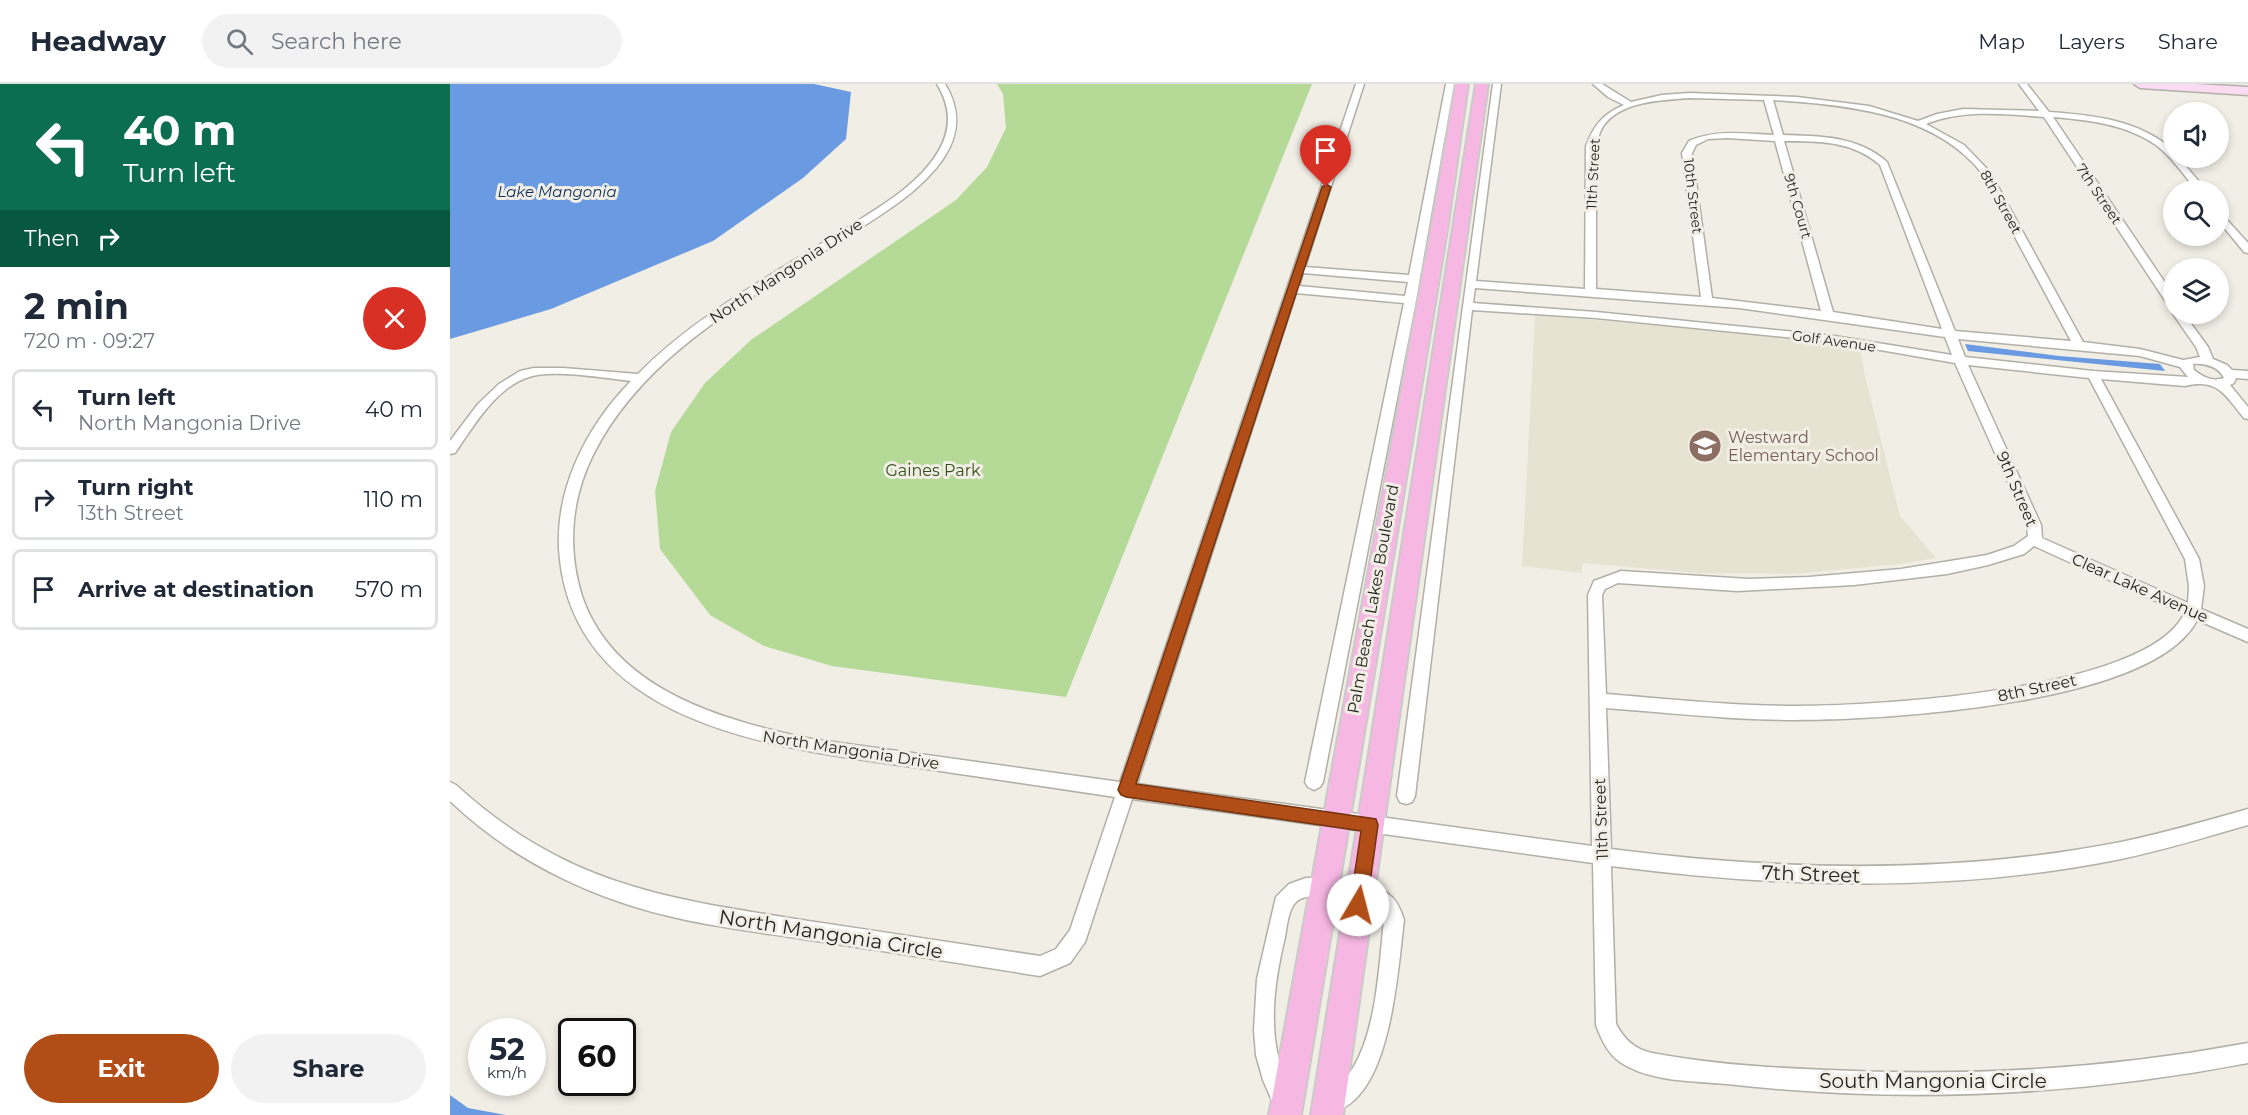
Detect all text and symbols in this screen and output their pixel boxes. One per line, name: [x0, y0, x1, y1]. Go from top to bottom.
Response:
search box: [202, 14, 622, 68]
text: Headway: [30, 24, 166, 58]
icon: search: [223, 25, 256, 58]
text: Search here: [271, 28, 402, 55]
text: Map: [1978, 29, 2025, 54]
text: Layers: [2058, 29, 2125, 54]
text: Share: [2158, 29, 2218, 54]
map controls: [2163, 102, 2229, 324]
button: sound: [2163, 102, 2229, 168]
text: 40 m: [123, 104, 236, 156]
icon: left: [24, 108, 102, 186]
pin: [1300, 125, 1351, 187]
icon: arrive: [1309, 134, 1342, 167]
street label: 11th Street: [1582, 138, 1604, 210]
text: Turn left: [123, 156, 236, 189]
street label: 10th Street: [1679, 157, 1707, 235]
street label: 7th Street: [2072, 160, 2126, 228]
street label: 8th Street: [1976, 167, 2026, 237]
street label: 9th Court: [1780, 171, 1816, 241]
button: search: [2163, 180, 2229, 246]
water label: Lake Mangonia: [497, 182, 617, 201]
street label: North Mangonia Drive: [706, 214, 866, 328]
icon: right: [92, 222, 125, 255]
text: Then: [24, 225, 80, 252]
button: layers: [2163, 258, 2229, 324]
text: 2 min: [24, 284, 129, 328]
button: close: [363, 287, 426, 350]
street label: Golf Avenue: [1791, 326, 1877, 356]
text: 720 m · 09:27: [24, 329, 155, 353]
text: Turn left: [78, 384, 176, 411]
icon: left: [27, 393, 60, 426]
text: 40 m: [365, 396, 423, 423]
text: North Mangonia Drive: [78, 411, 301, 435]
school or university icon: Westward Elementary School: [1687, 428, 1723, 464]
place label: Westward Elementary School: [1728, 428, 1879, 465]
street label: 9th Street: [1993, 449, 2042, 530]
park label: Gaines Park: [885, 461, 981, 480]
text: Turn right: [78, 474, 193, 501]
icon: right: [27, 483, 60, 516]
street label: Palm Beach Lakes Boulevard: [1343, 483, 1403, 715]
text: 110 m: [363, 486, 423, 513]
text: 13th Street: [78, 501, 184, 525]
street label: Clear Lake Avenue: [2069, 549, 2211, 627]
icon: arrive: [27, 573, 60, 606]
text: Arrive at destination: [78, 576, 314, 603]
text: 570 m: [355, 576, 423, 603]
street label: 8th Street: [1996, 670, 2079, 706]
street label: North Mangonia Drive: [761, 727, 941, 773]
street label: 11th Street: [1590, 777, 1612, 860]
street label: 7th Street: [1761, 860, 1861, 888]
position arrow: [1326, 873, 1390, 937]
street label: North Mangonia Circle: [717, 904, 945, 964]
speed limit sign: 60: [558, 1018, 636, 1096]
text: 52: [489, 1031, 525, 1068]
button: Exit: [24, 1034, 219, 1103]
button: Share: [231, 1034, 426, 1103]
text: km/h: [487, 1063, 527, 1082]
street label: South Mangonia Circle: [1819, 1069, 2047, 1093]

